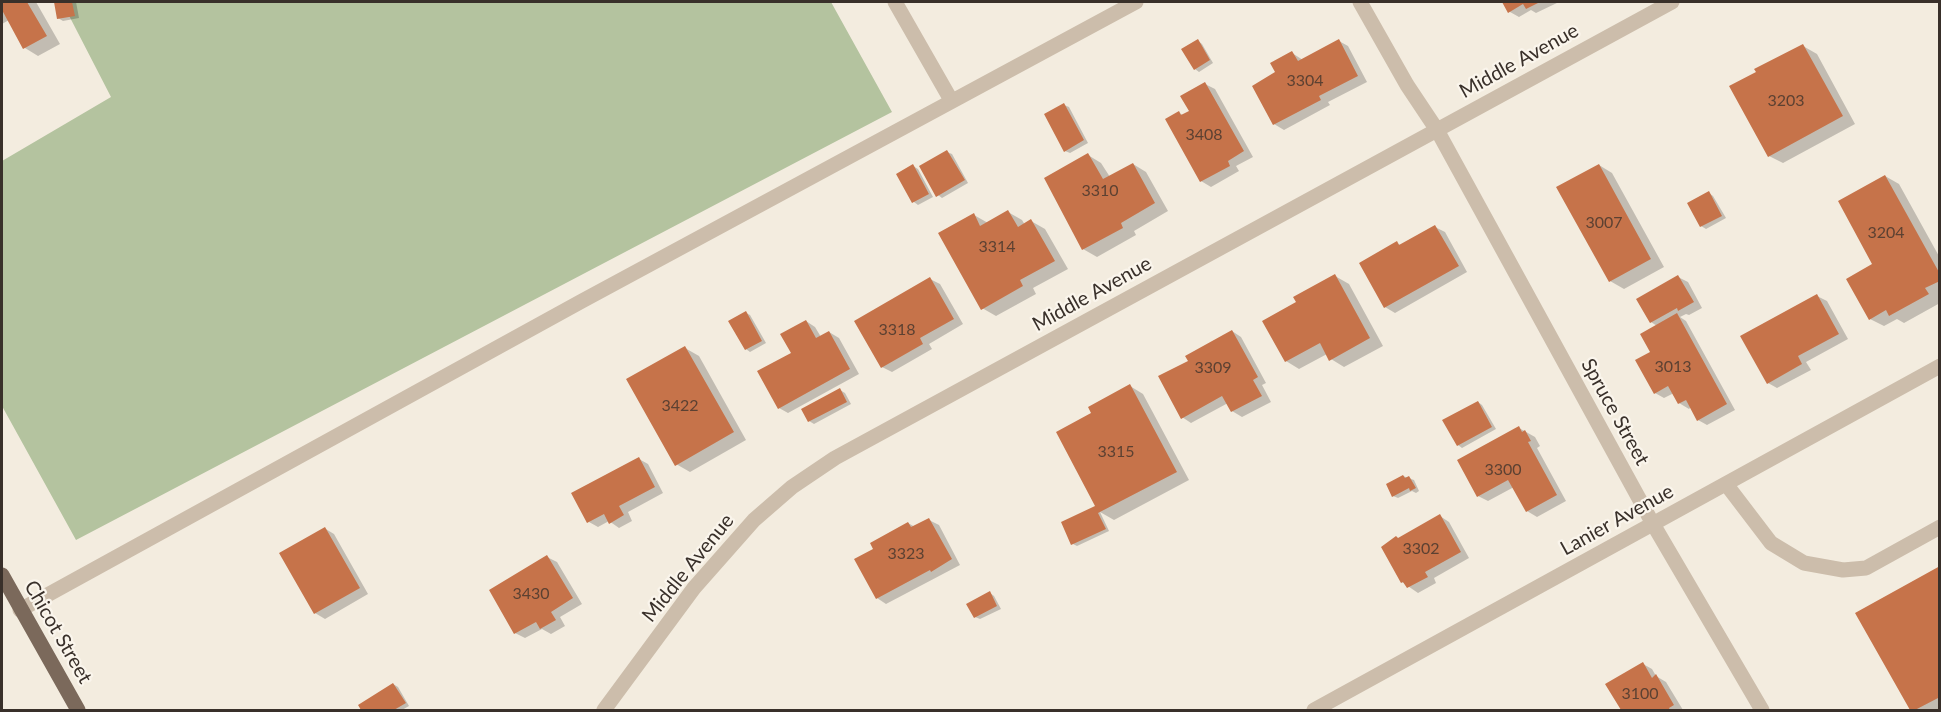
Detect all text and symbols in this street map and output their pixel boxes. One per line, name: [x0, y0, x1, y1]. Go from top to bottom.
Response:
street label: Middle Avenue: [1455, 18, 1583, 104]
house number: 3304: [1286, 71, 1324, 91]
house number: 3203: [1767, 91, 1805, 111]
house number: 3408: [1185, 125, 1223, 145]
house number: 3310: [1081, 181, 1119, 201]
house number: 3007: [1585, 213, 1623, 233]
house number: 3204: [1867, 223, 1905, 243]
house number: 3314: [978, 237, 1016, 257]
street label: Middle Avenue: [1028, 251, 1156, 337]
house number: 3318: [878, 320, 916, 340]
street label: Spruce Street: [1576, 355, 1654, 469]
house number: 3013: [1654, 357, 1692, 377]
house number: 3309: [1194, 358, 1232, 378]
house number: 3422: [661, 396, 699, 416]
house number: 3315: [1097, 442, 1135, 462]
house number: 3300: [1484, 460, 1522, 480]
street label: Lanier Avenue: [1556, 479, 1678, 561]
street label: Middle Avenue: [637, 509, 739, 627]
house number: 3302: [1402, 539, 1440, 559]
house number: 3323: [887, 544, 925, 564]
street label: Chicot Street: [19, 576, 97, 688]
house number: 3430: [512, 584, 550, 604]
house number: 3100: [1621, 684, 1659, 704]

